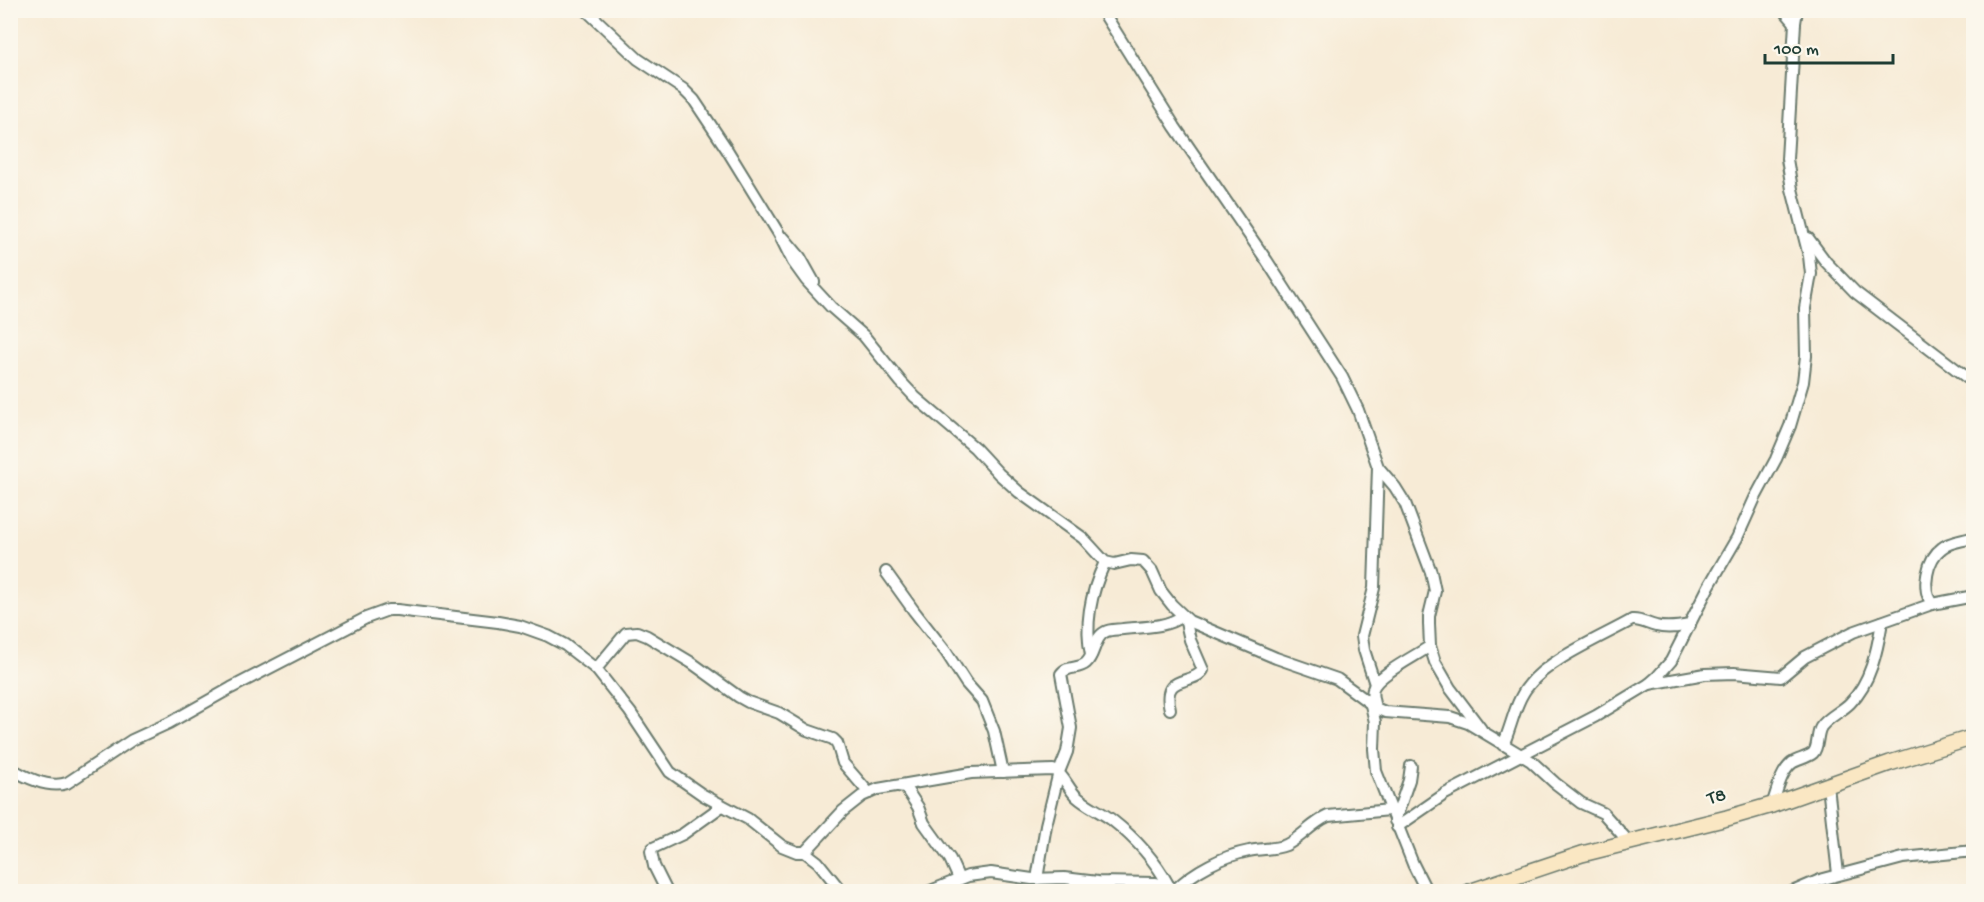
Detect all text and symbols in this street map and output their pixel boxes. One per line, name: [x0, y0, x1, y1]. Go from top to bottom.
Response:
scale bar: [1765, 27, 1892, 65]
text: 100 m: [1773, 40, 1819, 61]
street label: T8: [1704, 785, 1729, 812]

